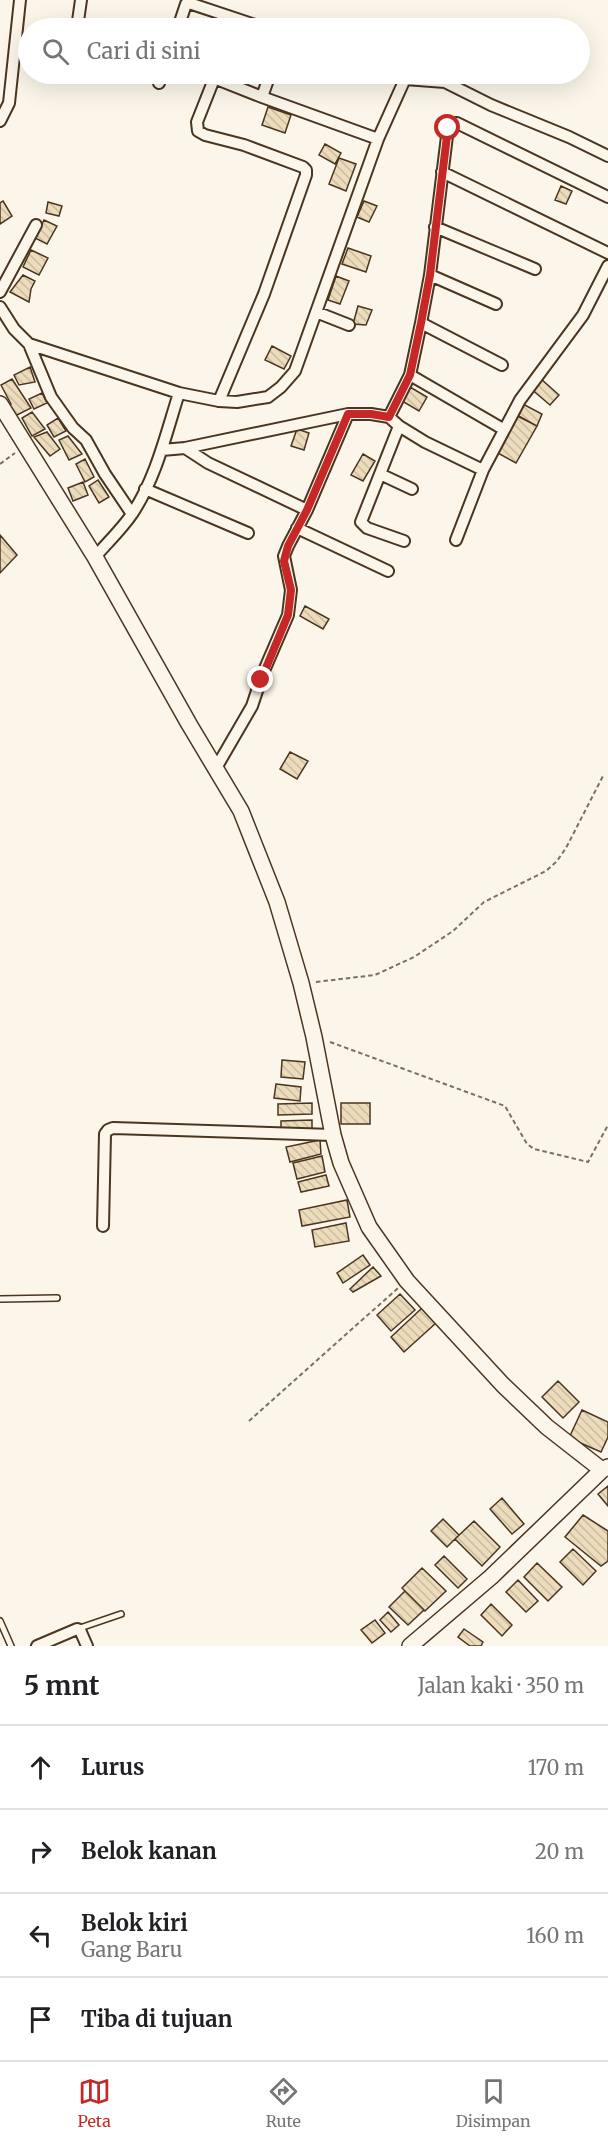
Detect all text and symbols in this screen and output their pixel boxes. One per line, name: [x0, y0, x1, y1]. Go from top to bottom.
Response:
search box: [18, 18, 590, 84]
icon: search: [39, 35, 72, 68]
text: Cari di sini: [87, 37, 201, 65]
route start: [434, 114, 460, 140]
route end: [247, 666, 273, 692]
text: 5 mnt: [24, 1669, 99, 1702]
text: Jalan kaki · 350 m: [418, 1673, 584, 1698]
icon: ahead: [24, 1751, 57, 1784]
text: Lurus: [81, 1753, 144, 1781]
text: 170 m: [528, 1755, 584, 1780]
icon: right: [24, 1835, 57, 1868]
text: Belok kanan: [81, 1837, 217, 1865]
text: 20 m: [535, 1839, 584, 1864]
text: Belok kiri: [81, 1909, 188, 1937]
icon: left: [24, 1919, 57, 1952]
text: 160 m: [526, 1923, 584, 1948]
text: Gang Baru: [81, 1937, 182, 1962]
icon: arrive: [24, 2003, 57, 2036]
text: Tiba di tujuan: [81, 2005, 232, 2033]
tab: Peta: [77, 2075, 111, 2131]
tab: Rute: [266, 2075, 301, 2131]
tab: Disimpan: [456, 2075, 531, 2131]

